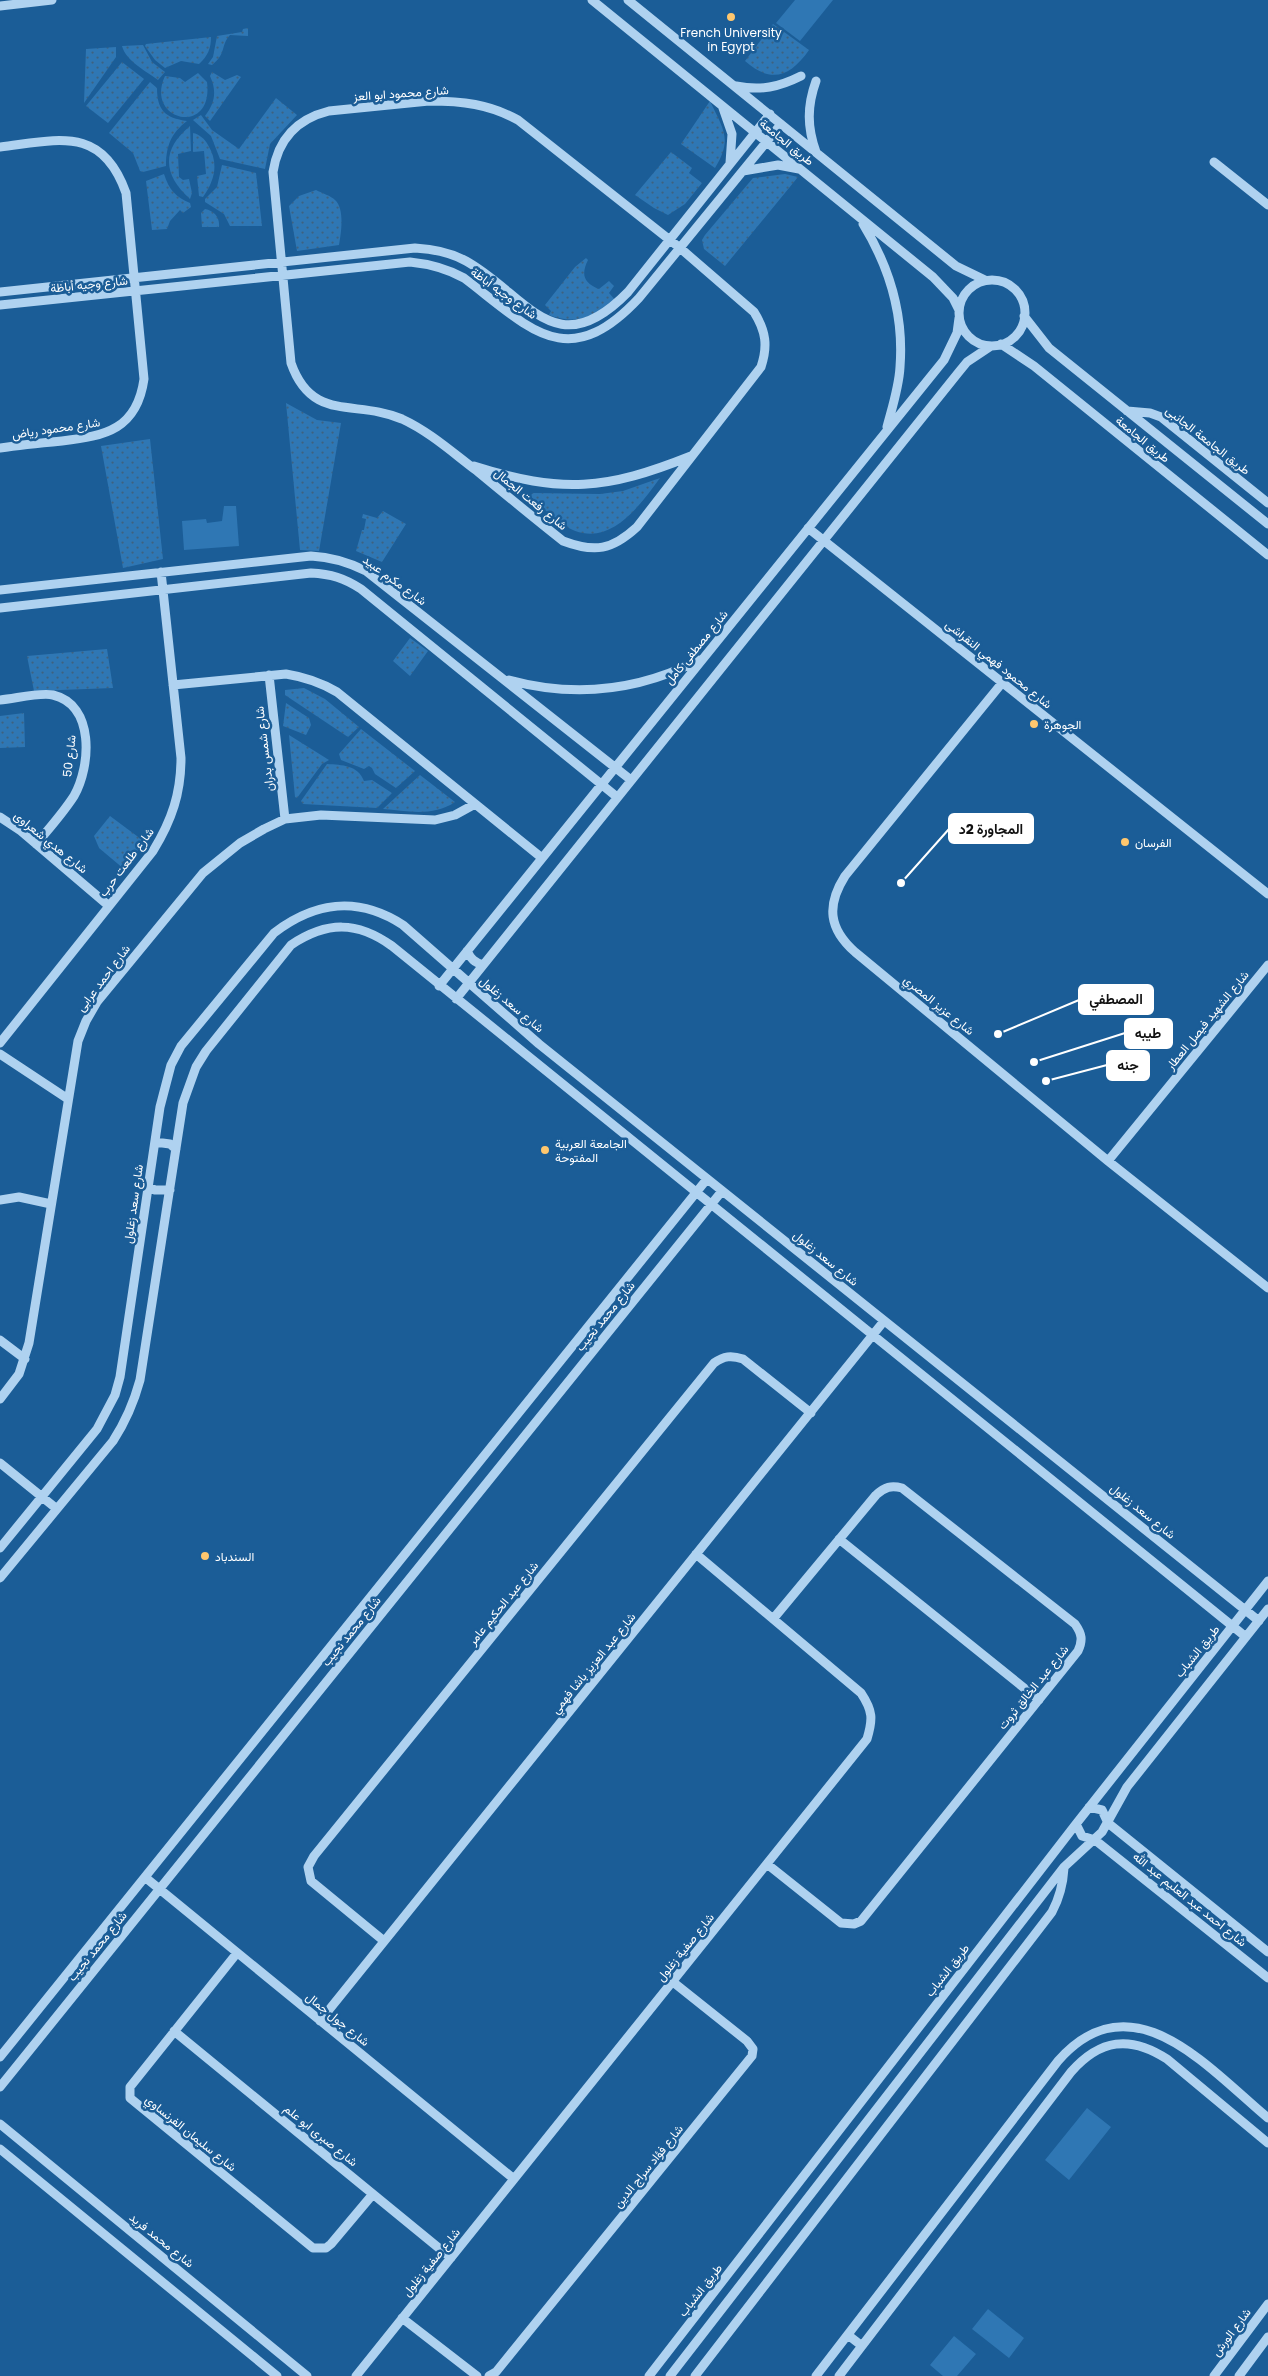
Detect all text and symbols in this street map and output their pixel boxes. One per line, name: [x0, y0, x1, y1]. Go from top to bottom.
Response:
marker: French University in Egypt: [725, 11, 737, 23]
place label: French University in Egypt: [680, 24, 782, 55]
street label: شارع محمود ابو العز: [352, 81, 449, 106]
street label: طريق الجامعة: [756, 115, 818, 169]
street label: شارع وجيه أباظة: [467, 263, 541, 324]
street label: شارع وجيه أباظة: [49, 271, 129, 298]
street label: طريق الجامعة الجانبى: [1162, 402, 1254, 478]
street label: طريق الجامعة: [1112, 412, 1174, 466]
street label: شارع محمود رياض: [11, 413, 101, 444]
street label: شارع رفعت الجمال: [490, 464, 571, 535]
street label: شارع مكرم عبيد: [359, 551, 430, 610]
street label: شارع مصطفى كامل: [660, 606, 732, 689]
street label: شارع محمود فهمي النقراشى: [941, 616, 1056, 714]
street label: شارع شمس بدران: [250, 705, 279, 793]
place label: الجوهرة: [1044, 716, 1081, 733]
marker: الجوهرة: [1028, 718, 1040, 730]
street label: شارع 50: [58, 734, 81, 778]
street label: شارع هدي شعراوى: [9, 807, 92, 879]
callout: المجاورة 2د: [949, 814, 1033, 843]
text: المجاورة 2د: [959, 819, 1023, 839]
street label: شارع طلعت حرب: [94, 824, 158, 901]
place label: الفرسان: [1135, 834, 1172, 851]
marker: الفرسان: [1119, 836, 1131, 848]
street label: شارع احمد عرابى: [72, 941, 135, 1016]
street label: شارع الشهيد فيصل العطار: [1161, 967, 1253, 1075]
street label: شارع عزيز المصري: [899, 971, 978, 1040]
street label: شارع سعد زغلول: [475, 972, 548, 1037]
callout: المصطفي: [1079, 985, 1153, 1014]
text: المصطفي: [1089, 989, 1143, 1011]
callout: طيبه: [1125, 1019, 1172, 1048]
text: طيبه: [1135, 1023, 1161, 1043]
callout: جنه: [1107, 1051, 1149, 1080]
text: جنه: [1117, 1055, 1139, 1075]
place label: الجامعة العربية المفتوحة: [555, 1135, 627, 1166]
marker: الجامعة العربية المفتوحة: [539, 1144, 551, 1156]
street label: شارع سعد زغلول: [119, 1163, 148, 1245]
street label: شارع سعد زغلول: [789, 1226, 862, 1290]
street label: شارع محمد نجيب: [571, 1277, 639, 1355]
street label: شارع سعد زغلول: [1106, 1479, 1179, 1543]
place label: السندباد: [215, 1548, 254, 1565]
marker: السندباد: [199, 1550, 211, 1562]
street label: شارع عبد الحكيم عامر: [463, 1557, 543, 1650]
street label: شارع محمد نجيب: [317, 1592, 385, 1670]
street label: شارع عبد العزيز باشا فهمي: [547, 1609, 641, 1719]
street label: طريق الشباب: [1171, 1621, 1223, 1681]
street label: شارع عبد الخالق ثروت: [994, 1641, 1073, 1733]
street label: شارع احمد عبد العليم عبد الله: [1129, 1848, 1250, 1951]
street label: شارع محمد نجيب: [63, 1907, 131, 1985]
street label: شارع صفية زغلول: [652, 1909, 719, 1985]
street label: طريق الشباب: [921, 1940, 973, 2000]
street label: شارع جول جمال: [302, 1988, 373, 2051]
street label: شارع سليمان الفرنساوي: [141, 2091, 240, 2177]
street label: شارع صبرى ابو علم: [280, 2100, 361, 2171]
street label: شارع فؤاد سراج الدين: [609, 2121, 688, 2212]
street label: شارع محمد فريد: [125, 2209, 198, 2272]
street label: شارع صفية زغلول: [398, 2224, 465, 2300]
street label: طريق الشباب: [674, 2260, 726, 2320]
street label: شارع الورش: [1207, 2304, 1256, 2360]

